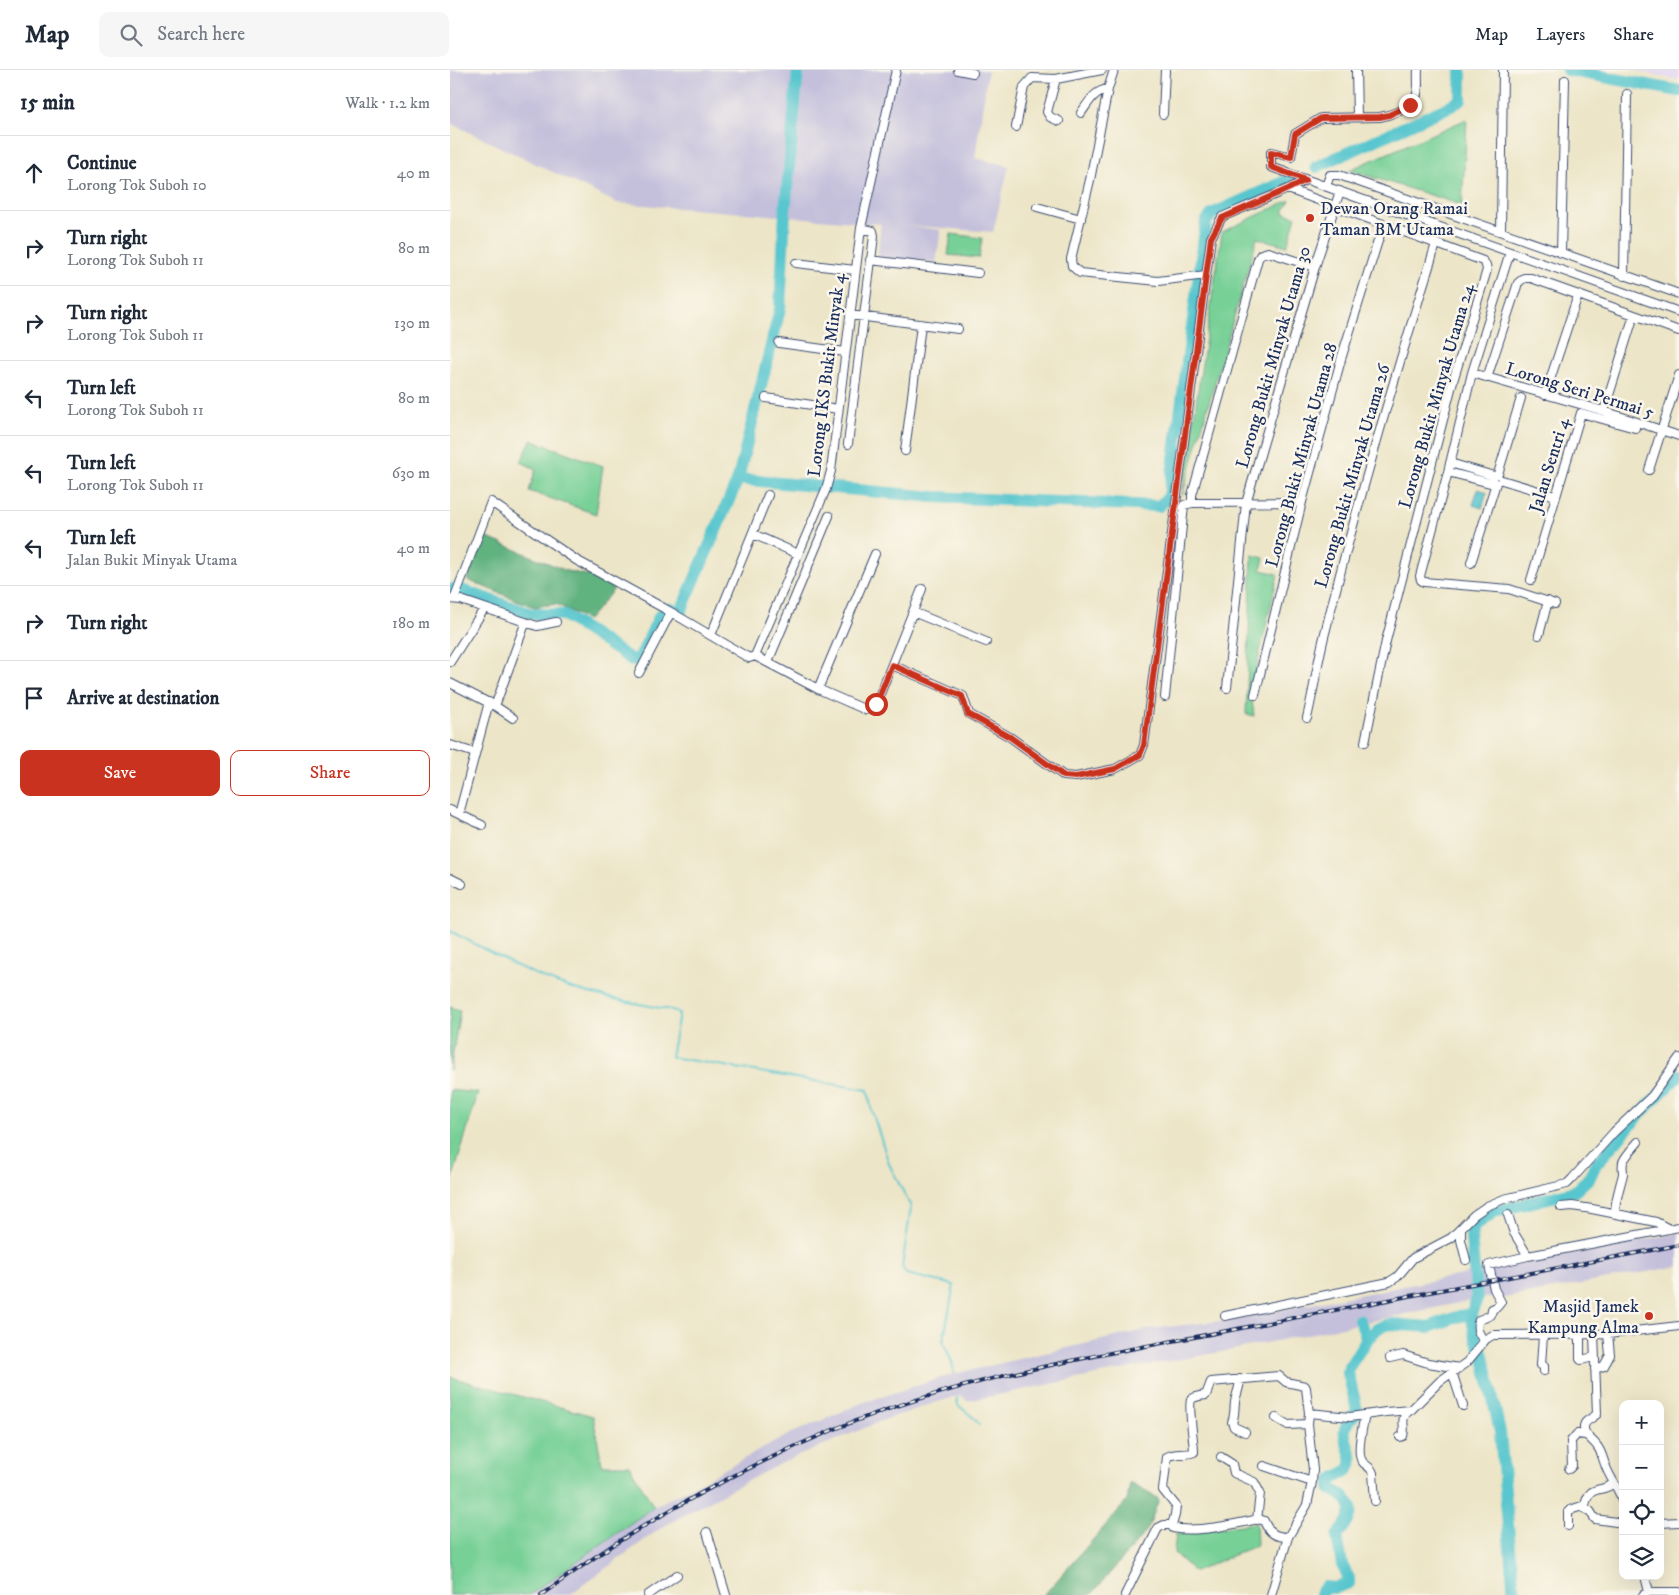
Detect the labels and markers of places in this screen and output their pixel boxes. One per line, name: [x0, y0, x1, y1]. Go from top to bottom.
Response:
place label: Dewan Orang Ramai Taman BM Utama: [1320, 198, 1468, 241]
marker: Dewan Orang Ramai Taman BM Utama: [1304, 212, 1316, 224]
place label: Masjid Jamek Kampung Alma: [1527, 1296, 1639, 1339]
marker: Masjid Jamek Kampung Alma: [1643, 1310, 1655, 1322]

